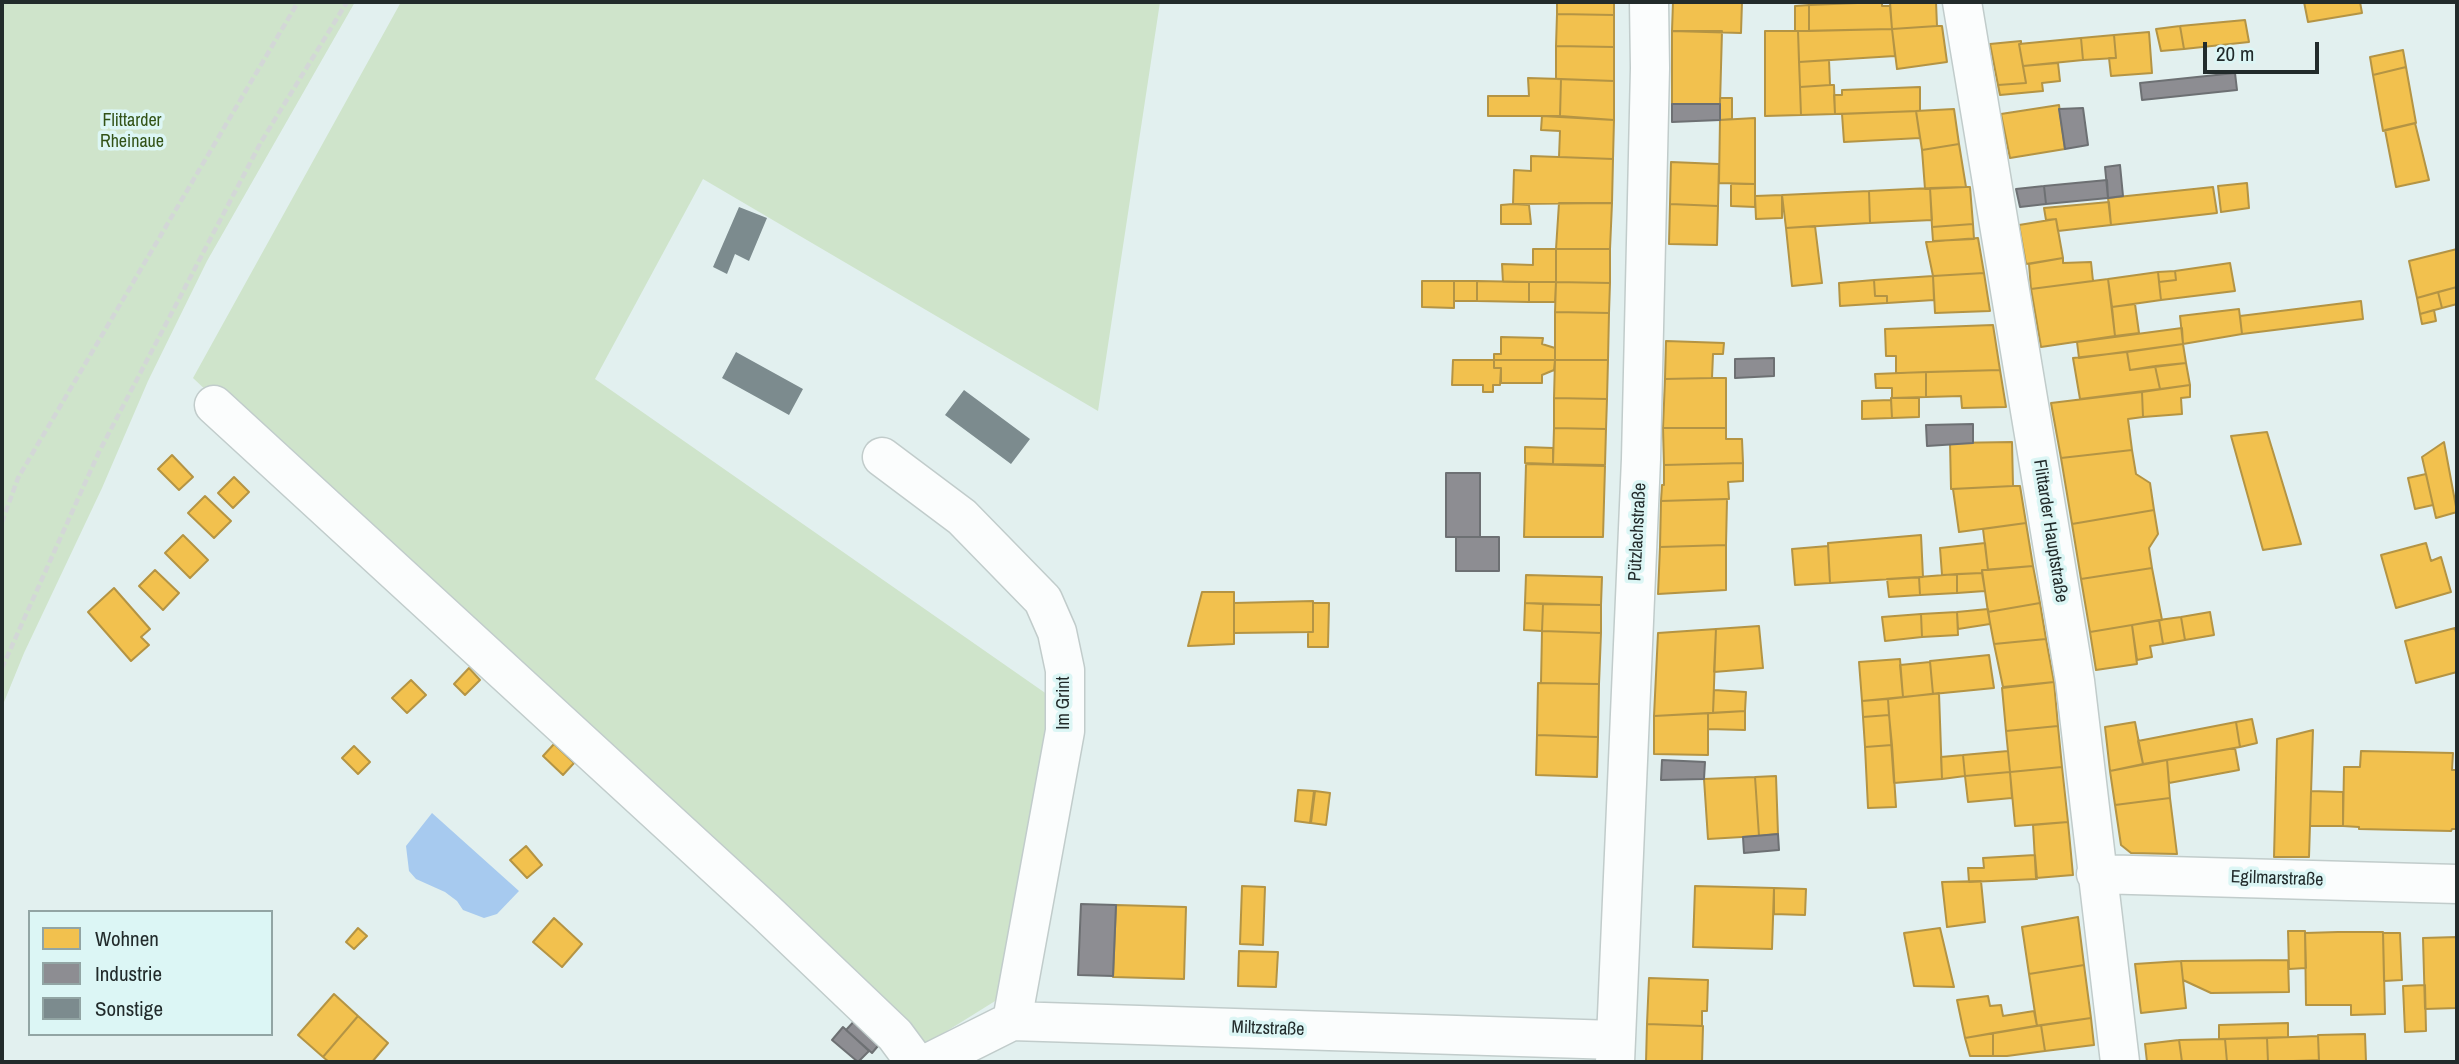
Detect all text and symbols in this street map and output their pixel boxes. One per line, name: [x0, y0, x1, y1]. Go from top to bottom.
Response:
scale bar: [2207, 28, 2322, 72]
text: 20 m: [2216, 39, 2254, 68]
park label: Flittarder Rheinaue: [100, 110, 164, 152]
street label: Flittarder Hauptstraße: [2028, 458, 2072, 604]
street label: Pützlachstraße: [1625, 482, 1651, 582]
street label: Im Grint: [1053, 676, 1075, 730]
street label: Egilmarstraße: [2230, 867, 2324, 891]
legend: [28, 910, 273, 1036]
text: Wohnen: [95, 924, 159, 953]
text: Industrie: [95, 959, 162, 988]
text: Sonstige: [95, 994, 163, 1023]
street label: Miltzstraße: [1231, 1017, 1305, 1041]

